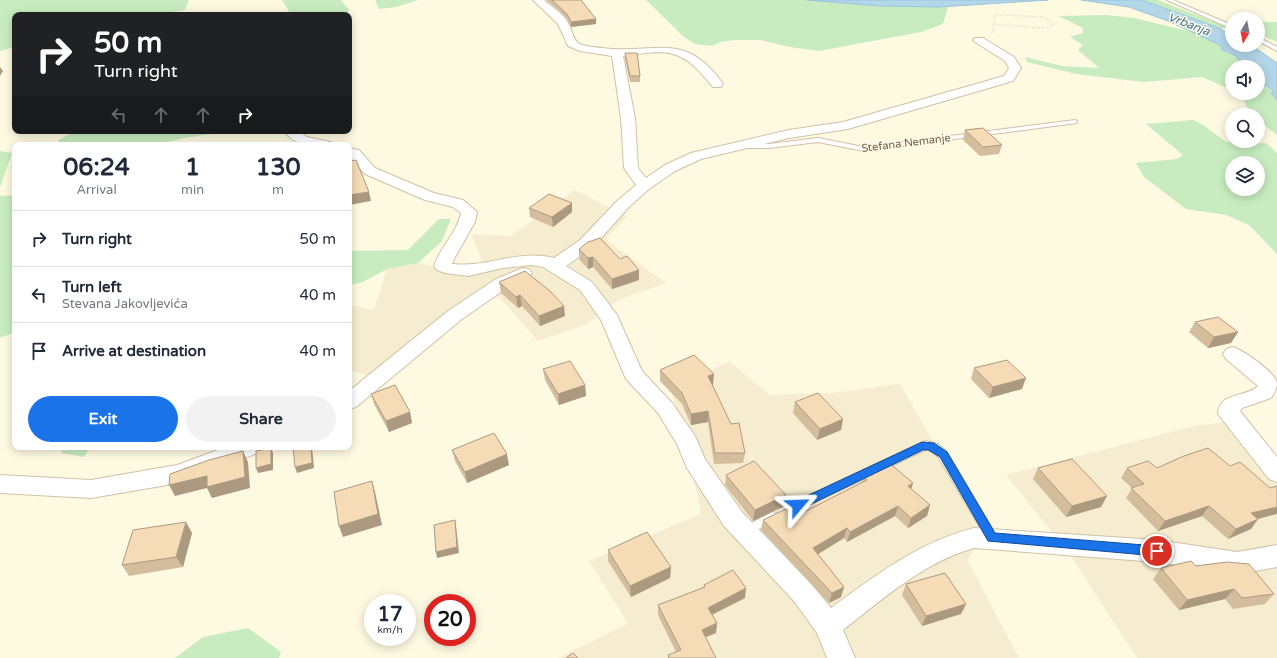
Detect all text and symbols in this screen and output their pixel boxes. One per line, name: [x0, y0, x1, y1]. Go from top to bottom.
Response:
water label: Vrbanja: [1166, 10, 1212, 38]
north arrow: [1225, 12, 1265, 52]
map controls: [1225, 12, 1265, 196]
text: 50 m: [94, 26, 162, 60]
icon: right: [28, 28, 80, 80]
text: Turn right: [94, 60, 178, 82]
button: sound: [1225, 60, 1265, 100]
icon: left: [108, 104, 130, 126]
icon: ahead: [150, 104, 172, 126]
icon: ahead: [192, 104, 214, 126]
icon: right: [234, 104, 256, 126]
button: search: [1225, 108, 1265, 148]
street label: Stefana Nemanje: [861, 131, 951, 155]
text: 06:24: [63, 153, 130, 182]
text: 1: [185, 153, 200, 182]
text: 130: [255, 153, 301, 182]
button: layers: [1225, 156, 1265, 196]
text: Arrival: [76, 182, 117, 198]
text: min: [181, 182, 204, 198]
text: m: [272, 182, 284, 198]
icon: right: [28, 228, 50, 250]
text: Turn right: [62, 230, 132, 248]
text: 50 m: [299, 230, 336, 248]
text: Turn left: [62, 278, 122, 296]
icon: left: [28, 284, 50, 306]
text: 40 m: [299, 286, 336, 304]
text: Stevana Jakovljevića: [62, 296, 188, 312]
icon: arrive: [28, 340, 50, 362]
text: Arrive at destination: [62, 342, 206, 360]
text: 40 m: [299, 342, 336, 360]
button: Exit: [28, 396, 178, 442]
button: Share: [186, 396, 336, 442]
position arrow: [777, 484, 819, 526]
pin: [1140, 534, 1174, 568]
icon: arrive: [1146, 540, 1168, 562]
speed limit sign: 20: [424, 594, 476, 646]
text: 17: [377, 603, 403, 627]
text: km/h: [377, 624, 403, 636]

